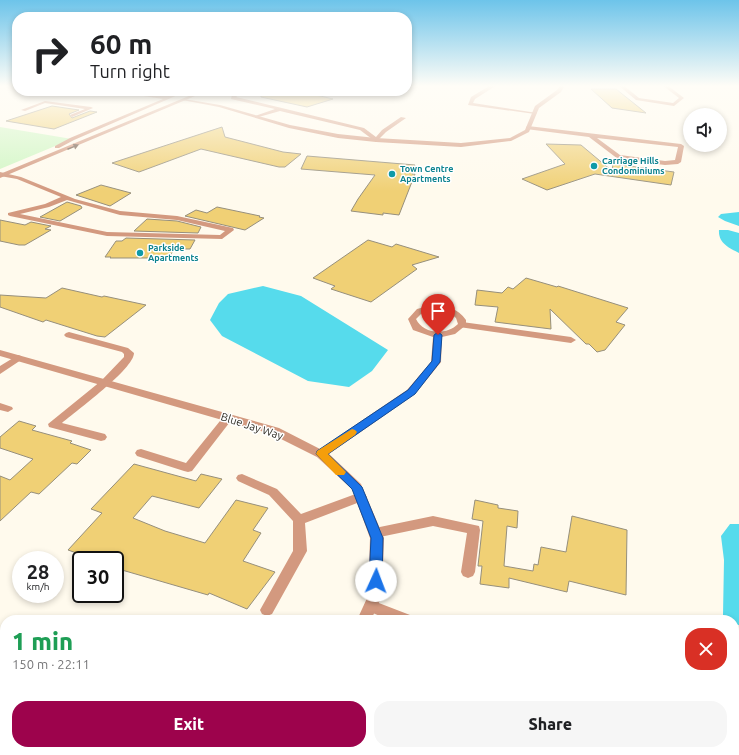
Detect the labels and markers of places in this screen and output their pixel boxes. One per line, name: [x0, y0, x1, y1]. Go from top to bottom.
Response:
place label: Carriage Hills Condominiums: [602, 156, 664, 176]
marker: Carriage Hills Condominiums: [589, 161, 599, 171]
place label: Town Centre Apartments: [400, 164, 453, 184]
marker: Town Centre Apartments: [387, 169, 397, 179]
place label: Parkside Apartments: [148, 243, 199, 263]
marker: Parkside Apartments: [135, 248, 145, 258]
pin: [421, 294, 455, 335]

